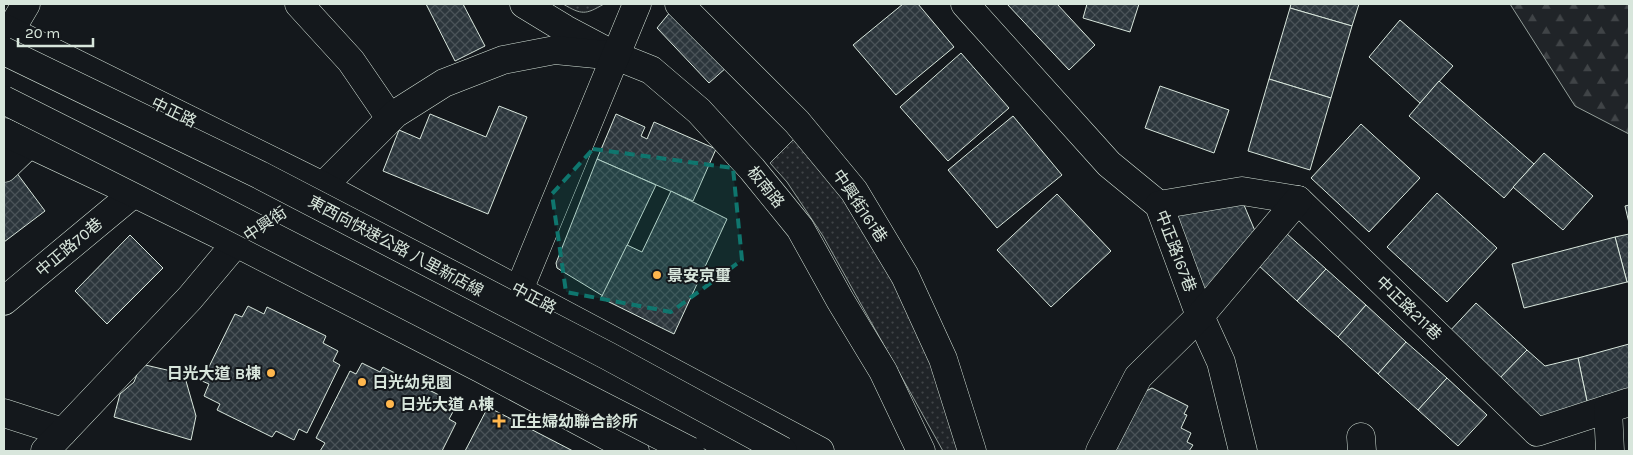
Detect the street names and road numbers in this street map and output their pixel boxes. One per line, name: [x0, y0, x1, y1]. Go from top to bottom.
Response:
street label: 中正路: [148, 93, 200, 131]
street label: 板南路: [744, 162, 788, 212]
street label: 中興街161巷: [829, 166, 891, 246]
street label: 東西向快速公路 八里新店線: [305, 192, 487, 300]
street label: 中興街: [240, 203, 290, 245]
street label: 中正路167巷: [1152, 207, 1200, 295]
street label: 中正路70巷: [32, 214, 106, 280]
street label: 中正路211巷: [1372, 272, 1446, 344]
street label: 中正路: [508, 278, 560, 318]

